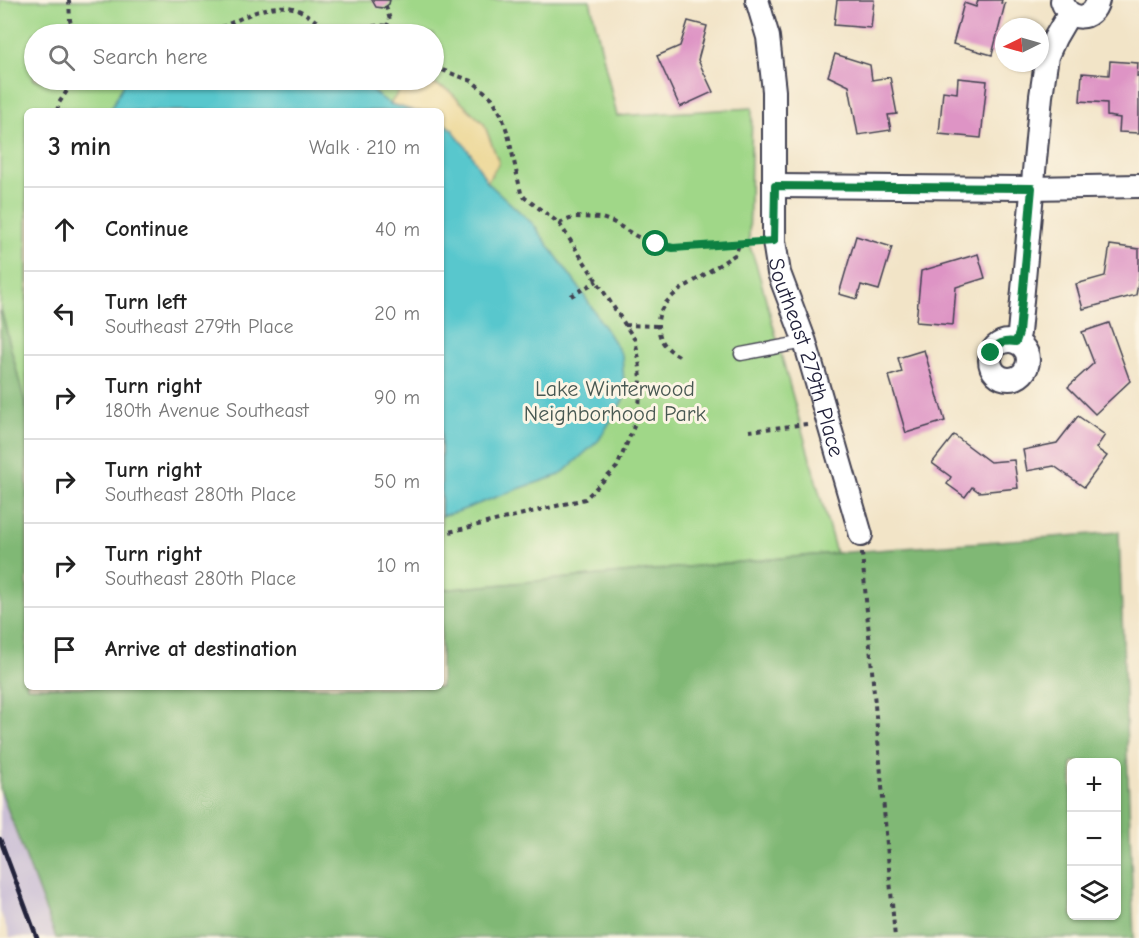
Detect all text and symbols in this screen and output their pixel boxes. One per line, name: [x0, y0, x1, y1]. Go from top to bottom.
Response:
north arrow: [995, 18, 1049, 72]
search box: [24, 24, 444, 90]
icon: search: [45, 41, 78, 74]
text: Search here: [93, 44, 208, 70]
text: 3 min: [48, 132, 111, 162]
text: Walk · 210 m: [309, 136, 420, 159]
icon: ahead: [48, 213, 81, 246]
text: Continue: [105, 216, 188, 242]
text: 40 m: [375, 218, 420, 241]
route start: [642, 230, 668, 256]
street label: Southeast 279th Place: [763, 256, 850, 460]
text: Turn left: [105, 289, 187, 315]
icon: left: [48, 297, 81, 330]
text: 20 m: [374, 302, 420, 325]
text: Southeast 279th Place: [105, 315, 293, 338]
route end: [977, 339, 1003, 365]
text: Turn right: [105, 373, 202, 399]
park label: Lake Winterwood Neighborhood Park: [524, 376, 706, 427]
icon: right: [48, 381, 81, 414]
text: 90 m: [374, 386, 420, 409]
text: 180th Avenue Southeast: [105, 399, 309, 422]
text: Turn right: [105, 457, 202, 483]
icon: right: [48, 465, 81, 498]
text: 50 m: [374, 470, 420, 493]
text: Southeast 280th Place: [105, 483, 296, 506]
text: Turn right: [105, 541, 202, 567]
icon: right: [48, 549, 81, 582]
text: 10 m: [377, 554, 420, 577]
text: Southeast 280th Place: [105, 567, 296, 590]
icon: arrive: [48, 633, 81, 666]
text: Arrive at destination: [105, 636, 297, 662]
map controls: [1067, 758, 1121, 920]
button: +: [1067, 758, 1121, 812]
button: −: [1067, 812, 1121, 866]
button: layers: [1067, 866, 1121, 920]

